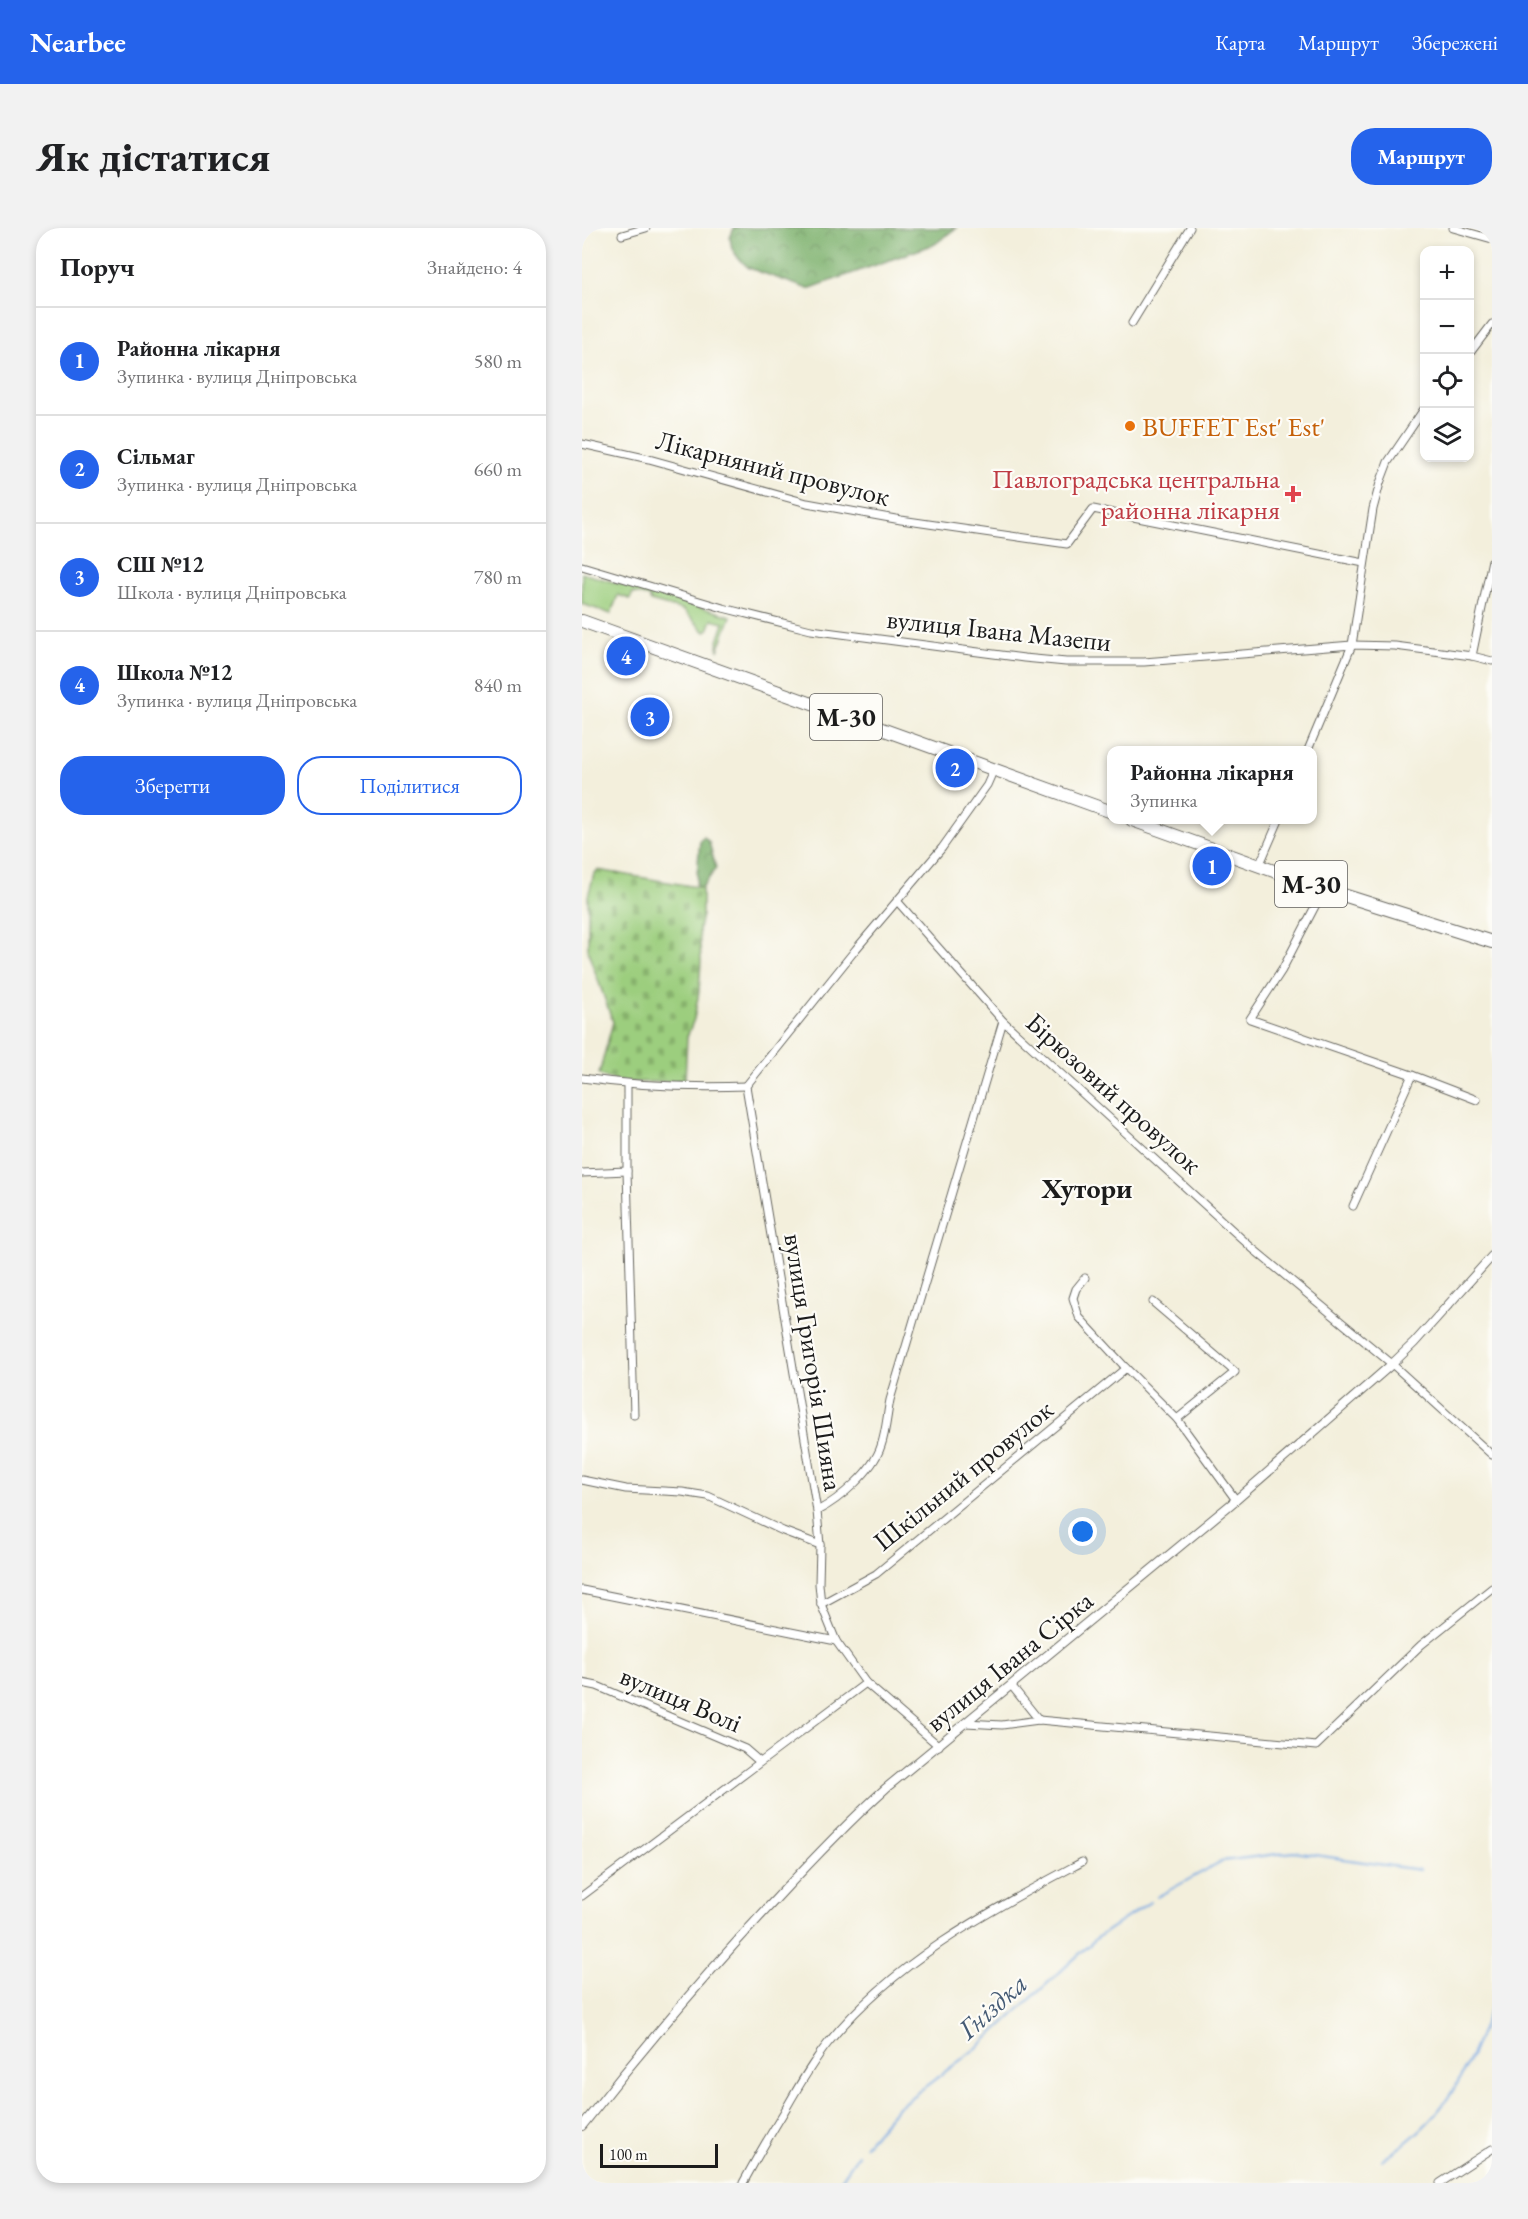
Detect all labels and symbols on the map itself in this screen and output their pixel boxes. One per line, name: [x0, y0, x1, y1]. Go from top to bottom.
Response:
place label: BUFFET Est' Est': [1142, 409, 1325, 444]
marker: BUFFET Est' Est': [1123, 419, 1137, 433]
street label: Лікарняний провулок: [653, 422, 894, 514]
place label: Павлоградська центральна районна лікарня: [992, 461, 1280, 527]
marker: Павлоградська центральна районна лікарня: [1284, 485, 1302, 503]
street label: вулиця Івана Мазепи: [885, 601, 1113, 659]
pin: 4: [606, 634, 645, 678]
pin: 3: [630, 694, 670, 740]
road number: М-30: [810, 694, 882, 740]
pin: 2: [936, 746, 974, 790]
pin: 1: [1192, 844, 1232, 888]
road number: М-30: [1275, 861, 1347, 907]
street label: Бірюзовий провулок: [1019, 1005, 1209, 1181]
district label: Хутори: [1041, 1170, 1132, 1206]
street label: вулиця Григорія Шияна: [776, 1231, 852, 1494]
street label: Шкільний провулок: [866, 1392, 1060, 1558]
your location: [1068, 1517, 1097, 1546]
street label: вулиця Івана Сірка: [918, 1583, 1100, 1739]
street label: вулиця Волі: [615, 1658, 748, 1740]
water label: Гніздка: [949, 1965, 1035, 2048]
scale bar: [600, 2141, 718, 2168]

